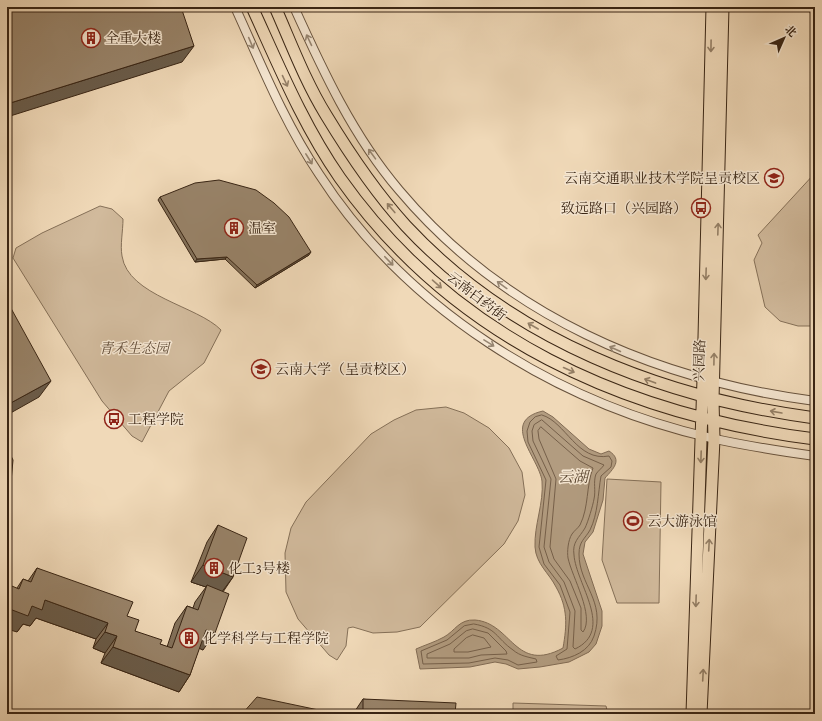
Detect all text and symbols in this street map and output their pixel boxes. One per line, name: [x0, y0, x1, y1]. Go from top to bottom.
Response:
north arrow: [764, 18, 804, 58]
text: 北: [782, 22, 800, 40]
building icon: 全重大楼: [80, 27, 102, 49]
place label: 全重大楼: [105, 29, 161, 48]
one-way arrow: [305, 35, 312, 47]
one-way arrow: [247, 36, 255, 48]
one-way arrow: [707, 39, 715, 52]
one-way arrow: [282, 75, 289, 87]
one-way arrow: [368, 148, 376, 159]
one-way arrow: [305, 153, 313, 164]
school or university icon: 云南交通职业技术学院呈贡校区: [763, 167, 785, 189]
place label: 云南交通职业技术学院呈贡校区: [564, 169, 760, 188]
bus stop icon: 致远路口（兴园路）: [690, 197, 712, 219]
place label: 致远路口（兴园路）: [561, 199, 687, 218]
one-way arrow: [386, 202, 395, 213]
building icon: 温室: [223, 217, 245, 239]
place label: 温室: [248, 219, 276, 238]
one-way arrow: [714, 223, 721, 236]
one-way arrow: [384, 256, 394, 266]
street label: 云南白药街: [443, 267, 510, 325]
one-way arrow: [702, 267, 710, 280]
one-way arrow: [432, 280, 443, 289]
one-way arrow: [497, 281, 508, 289]
one-way arrow: [527, 322, 539, 330]
park label: 青禾生态园: [99, 339, 171, 358]
one-way arrow: [483, 339, 495, 347]
street label: 兴园路: [689, 339, 710, 381]
one-way arrow: [610, 345, 622, 352]
one-way arrow: [710, 353, 718, 366]
school or university icon: 云南大学（呈贡校区）: [250, 358, 272, 380]
place label: 云南大学（呈贡校区）: [275, 360, 415, 379]
one-way arrow: [563, 367, 575, 374]
one-way arrow: [645, 376, 657, 384]
bus stop icon: 工程学院: [103, 408, 125, 430]
one-way arrow: [770, 408, 783, 416]
place label: 工程学院: [128, 410, 184, 429]
one-way arrow: [697, 450, 704, 463]
water label: 云湖: [558, 467, 591, 487]
sports icon: 云大游泳馆: [622, 510, 644, 532]
place label: 云大游泳馆: [647, 512, 717, 531]
one-way arrow: [705, 539, 712, 552]
building icon: 化工3号楼: [203, 557, 225, 579]
place label: 化工3号楼: [228, 559, 290, 578]
one-way arrow: [692, 594, 699, 607]
building icon: 化学科学与工程学院: [178, 627, 200, 649]
place label: 化学科学与工程学院: [203, 629, 329, 648]
one-way arrow: [699, 669, 706, 682]

